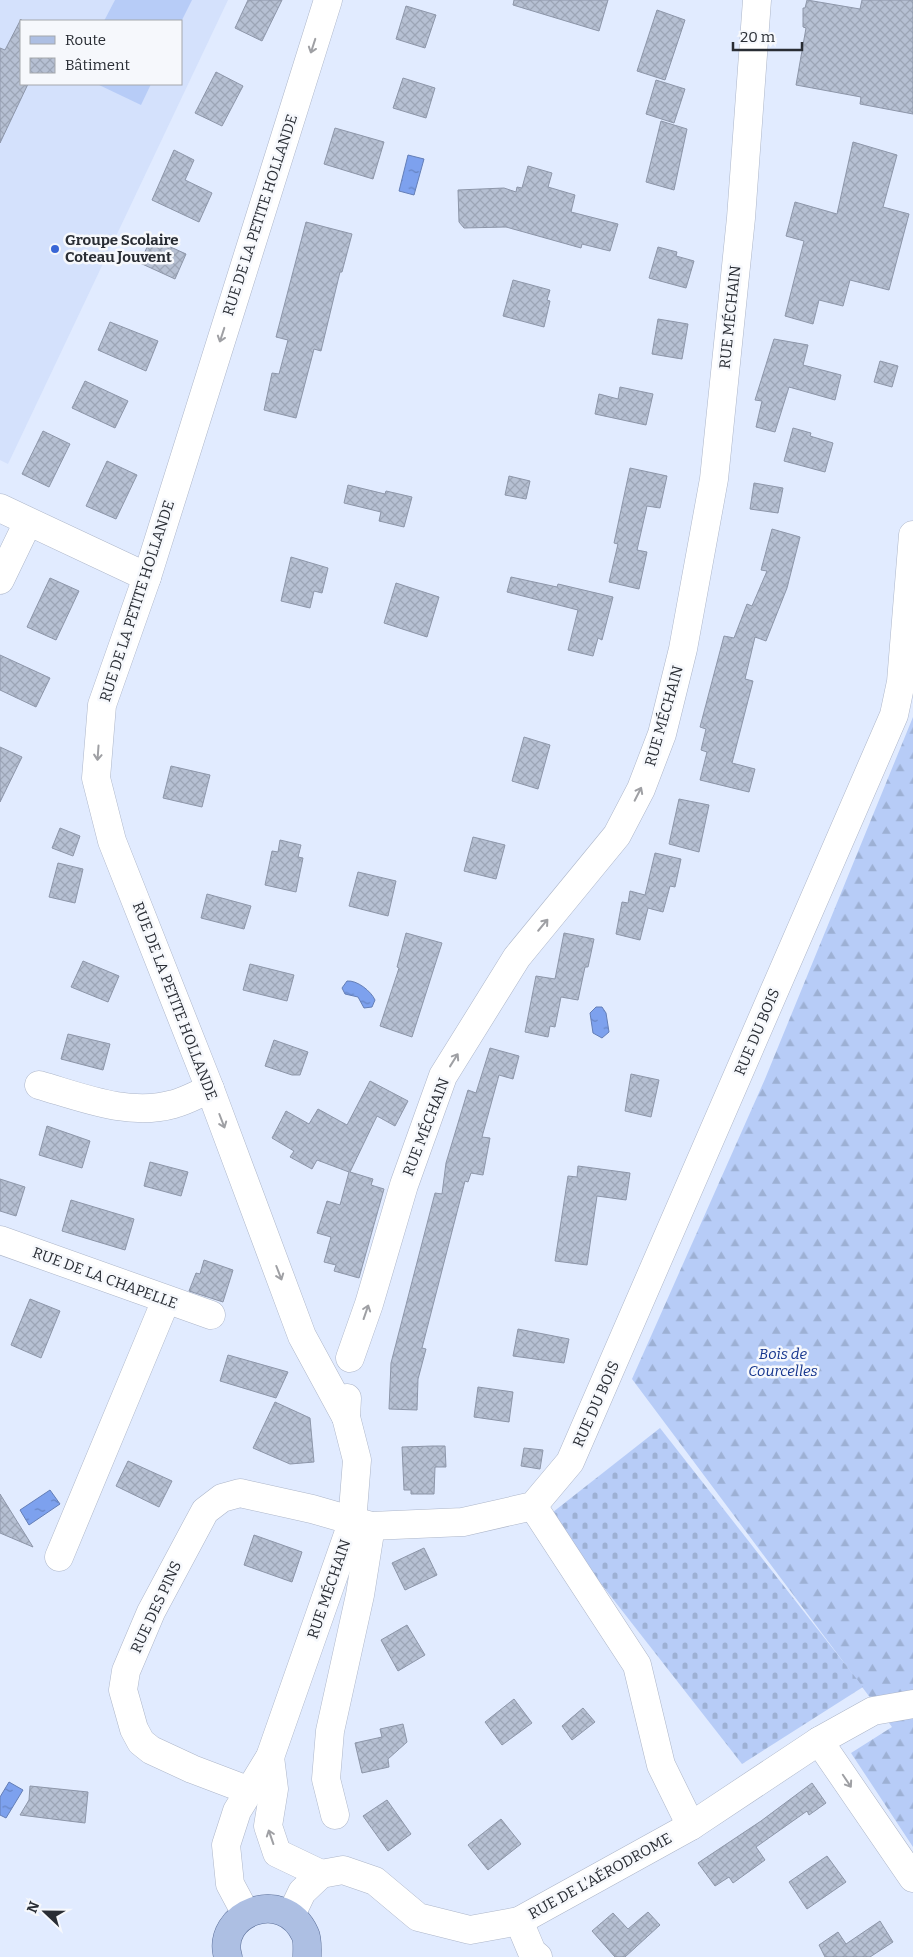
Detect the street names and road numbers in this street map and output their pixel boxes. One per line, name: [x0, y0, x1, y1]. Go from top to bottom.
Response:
street label: RUE DE LA PETITE HOLLANDE: [219, 112, 301, 318]
street label: RUE MÉCHAIN: [716, 264, 744, 370]
street label: RUE DE LA PETITE HOLLANDE: [96, 498, 178, 704]
street label: RUE MÉCHAIN: [641, 663, 687, 768]
street label: RUE DE LA PETITE HOLLANDE: [129, 899, 221, 1103]
street label: RUE DU BOIS: [731, 986, 783, 1078]
street label: RUE MÉCHAIN: [399, 1075, 453, 1179]
street label: RUE DE LA CHAPELLE: [30, 1243, 180, 1313]
street label: RUE DU BOIS: [569, 1358, 623, 1450]
street label: RUE MÉCHAIN: [304, 1537, 354, 1641]
street label: RUE DES PINS: [127, 1558, 185, 1656]
street label: RUE DE L'AÉRODROME: [525, 1829, 675, 1923]

